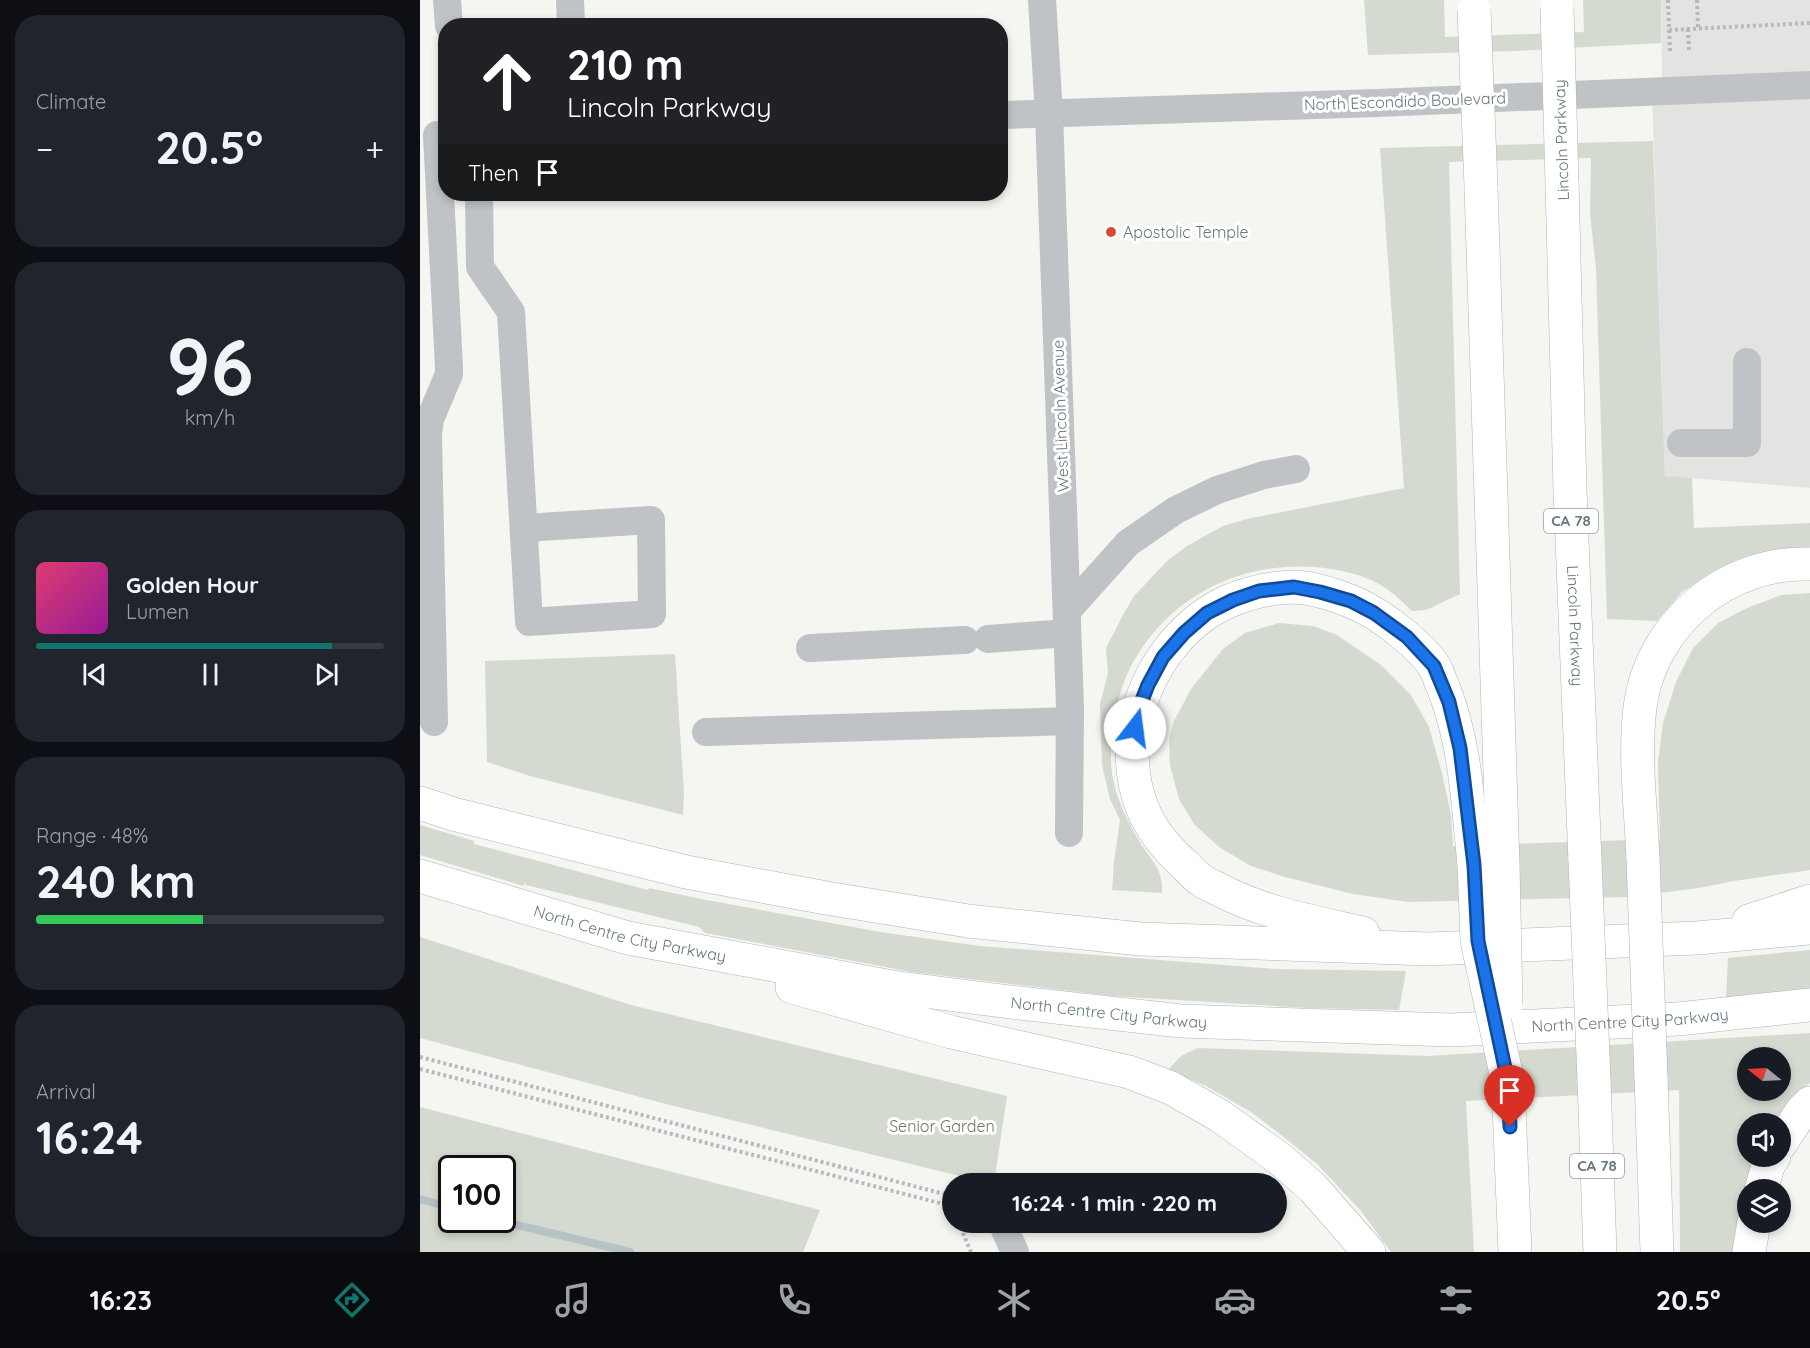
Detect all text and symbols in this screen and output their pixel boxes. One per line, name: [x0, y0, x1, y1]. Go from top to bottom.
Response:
text: 210 m: [567, 38, 684, 91]
icon: ahead: [468, 42, 546, 120]
street label: Lincoln Parkway: [1549, 79, 1573, 201]
street label: North Escondido Boulevard: [1304, 87, 1506, 115]
text: Climate: [36, 89, 106, 114]
text: Lincoln Parkway: [567, 90, 772, 124]
text: 20.5°: [155, 119, 263, 175]
text: −: [36, 128, 53, 169]
text: +: [365, 128, 384, 169]
icon: arrive: [531, 156, 564, 189]
text: Then: [468, 159, 519, 187]
place label: Apostolic Temple: [1123, 222, 1249, 242]
marker: Apostolic Temple: [1104, 225, 1118, 239]
text: 96: [166, 317, 254, 415]
street label: West Lincoln Avenue: [1047, 339, 1073, 493]
text: km/h: [185, 405, 235, 430]
road number: CA 78: [1544, 509, 1598, 533]
street label: Lincoln Parkway: [1563, 565, 1588, 687]
text: Golden Hour: [126, 571, 259, 599]
text: Lumen: [126, 599, 189, 624]
icon: previous: [78, 658, 111, 691]
icon: pause: [194, 658, 227, 691]
icon: next: [310, 658, 343, 691]
position arrow: [1103, 696, 1167, 760]
text: Range · 48%: [36, 823, 148, 848]
text: 240 km: [36, 853, 195, 909]
street label: North Centre City Parkway: [531, 900, 728, 966]
street label: North Centre City Parkway: [1010, 992, 1207, 1032]
street label: North Centre City Parkway: [1531, 1004, 1730, 1036]
north arrow: [1737, 1047, 1791, 1101]
map controls: [1737, 1047, 1791, 1233]
pin: [1484, 1065, 1535, 1127]
icon: arrive: [1493, 1074, 1526, 1107]
text: Arrival: [36, 1079, 96, 1104]
text: 16:24: [36, 1109, 143, 1165]
button: sound: [1737, 1113, 1791, 1167]
park label: Senior Garden: [889, 1116, 995, 1136]
road number: CA 78: [1570, 1154, 1624, 1178]
speed limit sign: 100: [438, 1155, 516, 1233]
button: layers: [1737, 1179, 1791, 1233]
text: 16:24 · 1 min · 220 m: [1012, 1189, 1217, 1217]
icon: directions: [331, 1279, 373, 1321]
icon: music: [552, 1279, 594, 1321]
icon: phone: [773, 1279, 815, 1321]
icon: climate: [993, 1279, 1035, 1321]
icon: car: [1214, 1279, 1256, 1321]
icon: filters: [1435, 1279, 1477, 1321]
text: 16:23: [89, 1283, 152, 1317]
text: 20.5°: [1656, 1283, 1721, 1317]

